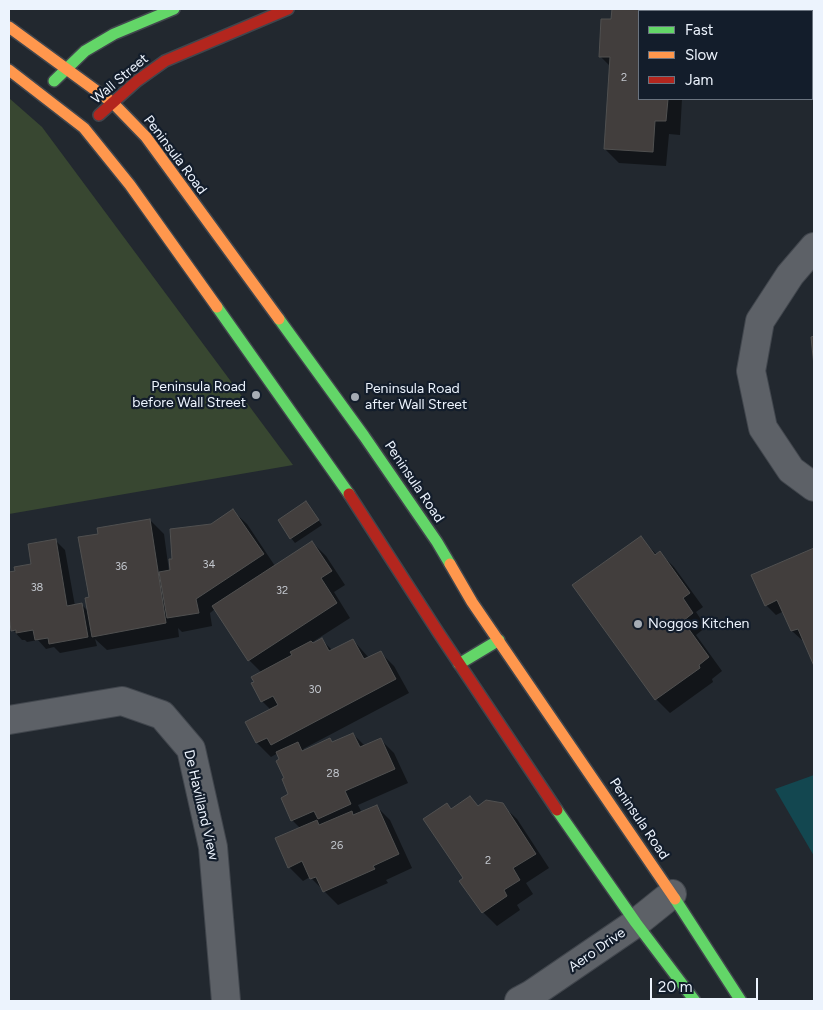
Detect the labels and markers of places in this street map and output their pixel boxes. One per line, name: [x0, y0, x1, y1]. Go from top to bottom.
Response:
place label: Peninsula Road before Wall Street: [132, 379, 246, 412]
place label: Peninsula Road after Wall Street: [365, 381, 467, 414]
marker: Peninsula Road before Wall Street: [250, 389, 262, 401]
marker: Peninsula Road after Wall Street: [349, 391, 361, 403]
place label: Noggos Kitchen: [648, 616, 749, 632]
marker: Noggos Kitchen: [632, 618, 644, 630]

